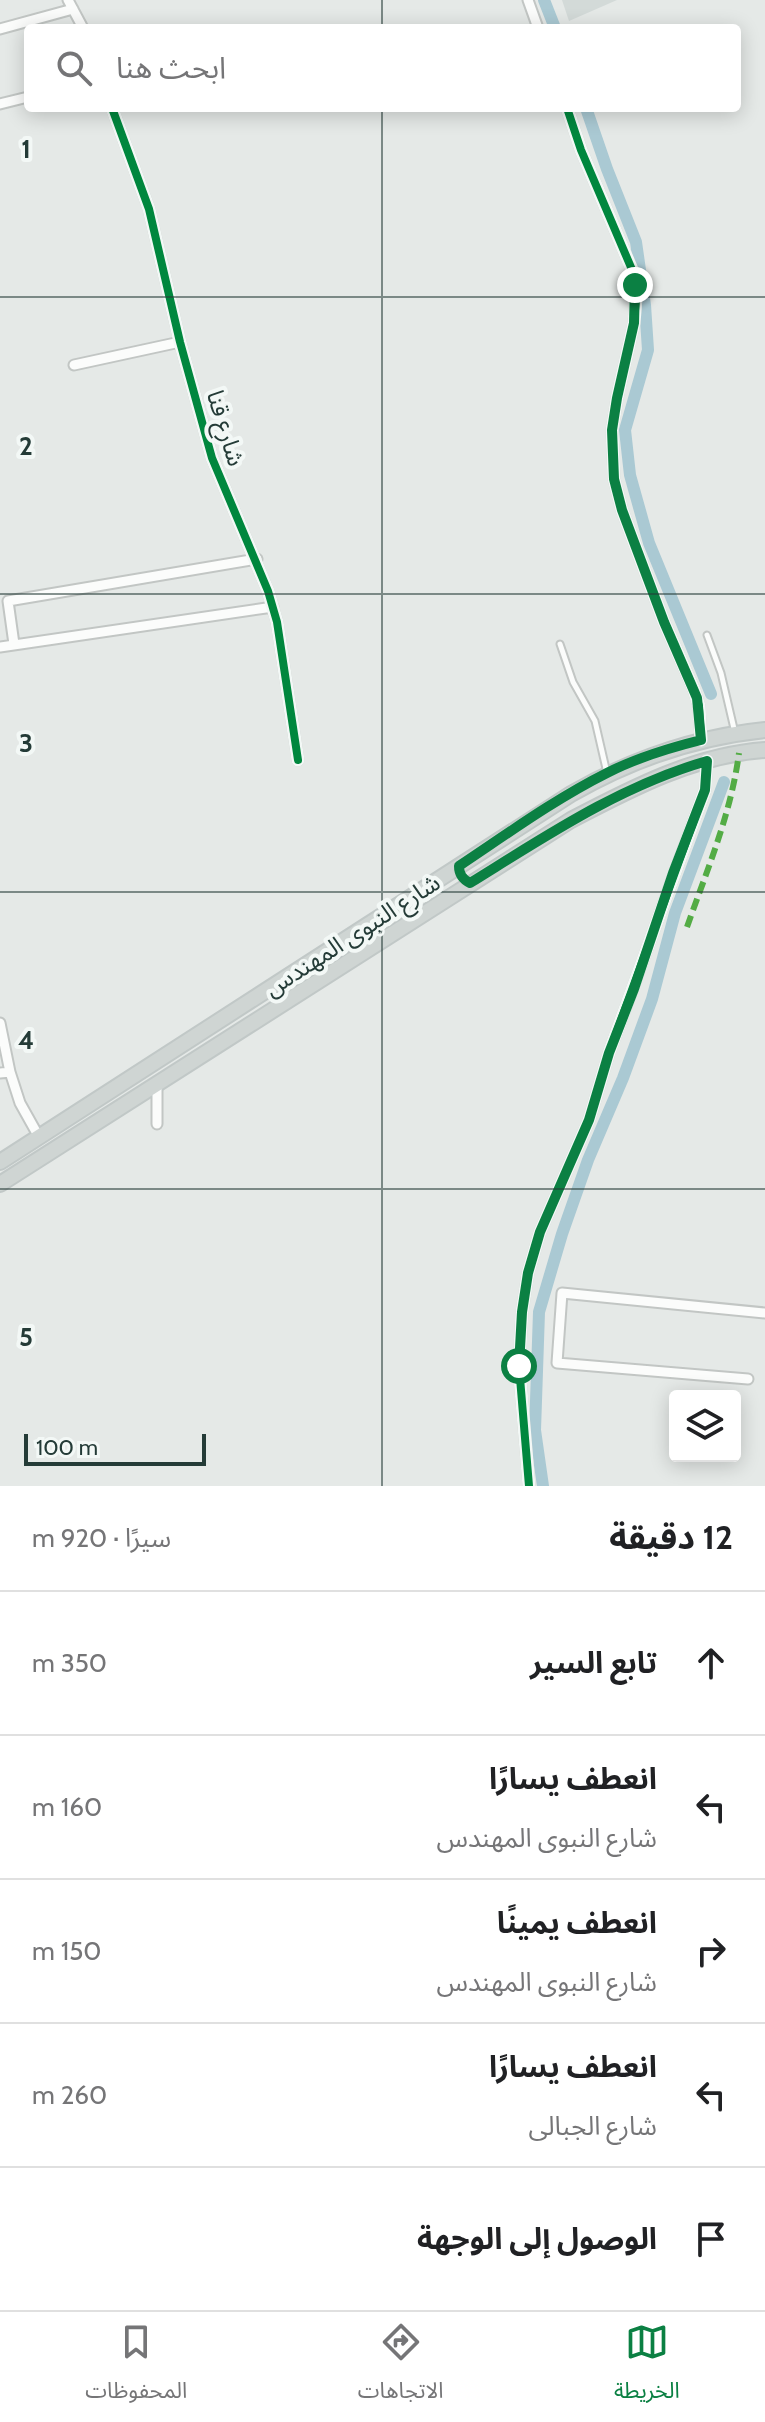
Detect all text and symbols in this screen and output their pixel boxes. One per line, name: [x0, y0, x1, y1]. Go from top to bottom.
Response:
search box: [24, 24, 741, 112]
icon: search: [52, 46, 96, 90]
text: ابحث هنا: [116, 49, 226, 86]
text: 1: [21, 133, 31, 165]
route end: [617, 267, 653, 303]
street label: شارع قنا: [198, 386, 251, 470]
text: 2: [19, 430, 33, 462]
text: 3: [19, 727, 33, 759]
street label: شارع النبوى المهندس: [259, 867, 447, 1005]
text: 4: [18, 1024, 34, 1056]
text: 5: [19, 1321, 33, 1353]
route start: [501, 1348, 537, 1384]
map controls: [669, 1390, 741, 1462]
button: layers: [669, 1390, 741, 1462]
scale bar: [24, 1430, 206, 1466]
text: 100 m: [36, 1434, 98, 1461]
text: 12 دقيقة: [609, 1516, 733, 1558]
text: سيرًا · 920 m: [32, 1522, 171, 1554]
icon: ahead: [689, 1641, 733, 1685]
text: تابع السير: [530, 1644, 657, 1681]
text: 350 m: [32, 1647, 107, 1679]
text: انعطف يسارًا: [489, 1760, 657, 1797]
icon: left: [689, 1785, 733, 1829]
text: 160 m: [32, 1791, 102, 1823]
text: شارع النبوى المهندس: [436, 1822, 657, 1854]
text: انعطف يمينًا: [497, 1904, 657, 1941]
icon: right: [689, 1929, 733, 1973]
text: 150 m: [32, 1935, 101, 1967]
text: شارع النبوى المهندس: [436, 1966, 657, 1998]
text: انعطف يسارًا: [489, 2048, 657, 2085]
icon: left: [689, 2073, 733, 2117]
text: 260 m: [32, 2079, 107, 2111]
text: شارع الجبالى: [529, 2110, 657, 2142]
icon: arrive: [689, 2217, 733, 2261]
text: الوصول إلى الوجهة: [417, 2220, 657, 2257]
tab: المحفوظات: [85, 2320, 187, 2414]
tab: الاتجاهات: [358, 2320, 444, 2414]
tab: الخريطة: [614, 2320, 680, 2414]

